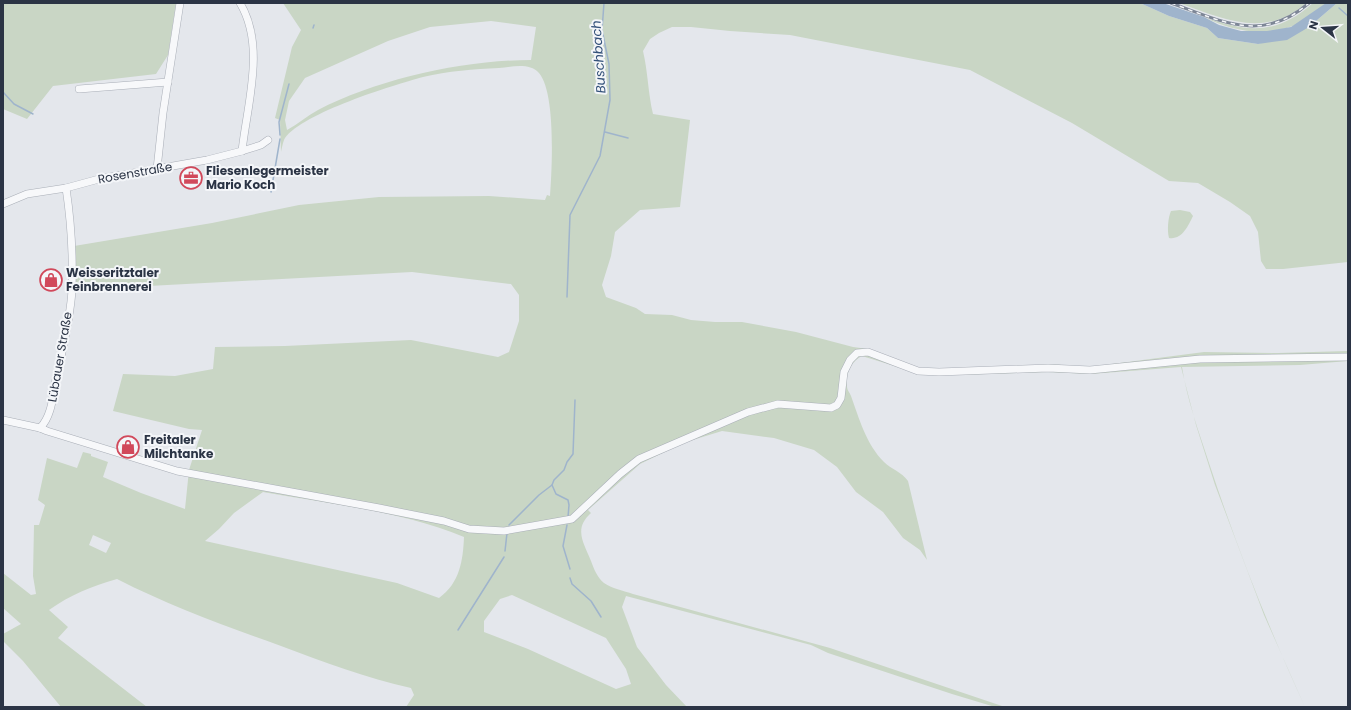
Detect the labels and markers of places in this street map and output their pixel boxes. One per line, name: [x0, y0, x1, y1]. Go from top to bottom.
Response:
place label: Fliesenlegermeister Mario Koch: [206, 162, 329, 193]
office icon: Fliesenlegermeister Mario Koch: [178, 165, 204, 191]
place label: Weisseritztaler Feinbrennerei: [66, 264, 159, 295]
shop icon: Weisseritztaler Feinbrennerei: [38, 267, 64, 293]
place label: Freitaler Milchtanke: [144, 431, 214, 462]
shop icon: Freitaler Milchtanke: [115, 434, 141, 460]

